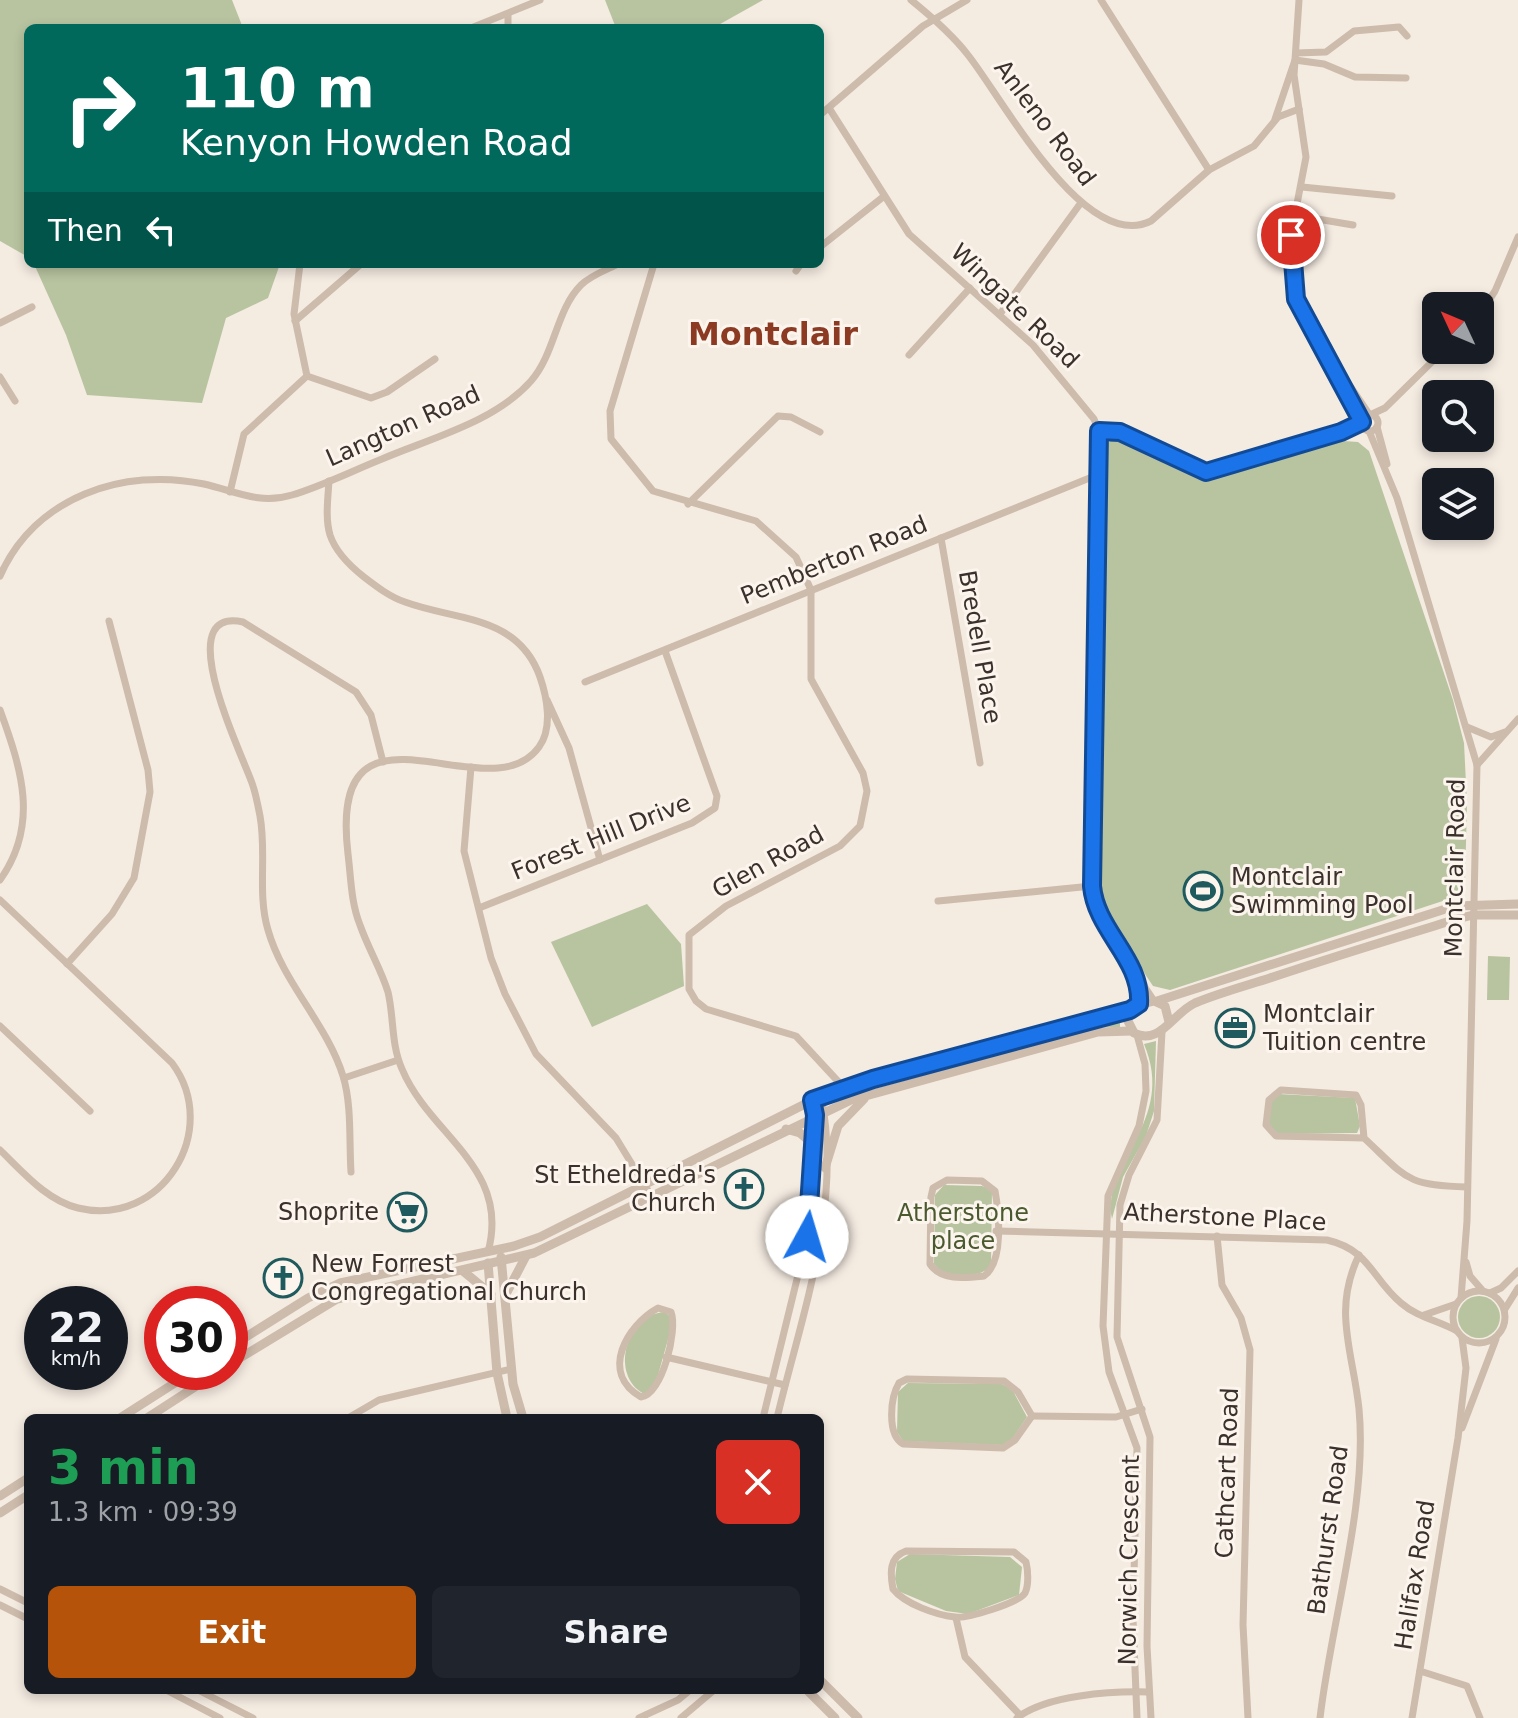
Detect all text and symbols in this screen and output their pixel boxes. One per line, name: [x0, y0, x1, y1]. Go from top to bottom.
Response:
street label: Anleno Road: [988, 54, 1102, 192]
text: 110 m: [180, 55, 375, 120]
icon: right: [48, 56, 152, 160]
text: Kenyon Howden Road: [180, 122, 573, 163]
pin: [1257, 201, 1325, 269]
icon: left: [139, 208, 183, 252]
text: Then: [48, 213, 123, 248]
icon: arrive: [1269, 213, 1313, 257]
street label: Wingate Road: [945, 238, 1085, 374]
north arrow: [1422, 292, 1494, 364]
map controls: [1422, 292, 1494, 540]
district label: Montclair: [688, 315, 858, 353]
street label: Langton Road: [322, 380, 484, 472]
button: search: [1422, 380, 1494, 452]
button: layers: [1422, 468, 1494, 540]
street label: Pemberton Road: [737, 510, 931, 610]
street label: Bredell Place: [953, 568, 1007, 726]
street label: Montclair Road: [1439, 778, 1471, 958]
street label: Forest Hill Drive: [507, 788, 695, 886]
street label: Glen Road: [707, 820, 829, 904]
place label: Montclair Swimming Pool: [1231, 863, 1414, 919]
sports icon: Montclair Swimming Pool: [1182, 870, 1224, 912]
place label: Montclair Tuition centre: [1262, 1000, 1426, 1056]
office icon: Montclair Tuition centre: [1214, 1007, 1256, 1049]
place label: St Etheldreda's Church: [534, 1161, 716, 1217]
church icon: St Etheldreda's Church: [723, 1168, 765, 1210]
supermarket icon: Shoprite: [386, 1191, 428, 1233]
position arrow: [765, 1195, 849, 1279]
place label: Shoprite: [278, 1198, 379, 1226]
street label: Atherstone Place: [1123, 1198, 1327, 1236]
park label: Atherstone place: [897, 1199, 1029, 1255]
place label: New Forrest Congregational Church: [311, 1250, 587, 1306]
church icon: New Forrest Congregational Church: [262, 1257, 304, 1299]
speed limit sign: 30: [144, 1286, 248, 1390]
text: 22: [48, 1305, 104, 1351]
text: km/h: [51, 1346, 101, 1370]
street label: Cathcart Road: [1210, 1387, 1244, 1559]
text: 3 min: [48, 1439, 199, 1495]
button: close: [716, 1440, 800, 1524]
street label: Bathurst Road: [1302, 1444, 1354, 1616]
street label: Norwich Crescent: [1113, 1454, 1145, 1666]
text: 1.3 km · 09:39: [48, 1497, 238, 1527]
street label: Halifax Road: [1389, 1498, 1441, 1652]
button: Exit: [48, 1586, 416, 1678]
button: Share: [432, 1586, 800, 1678]

